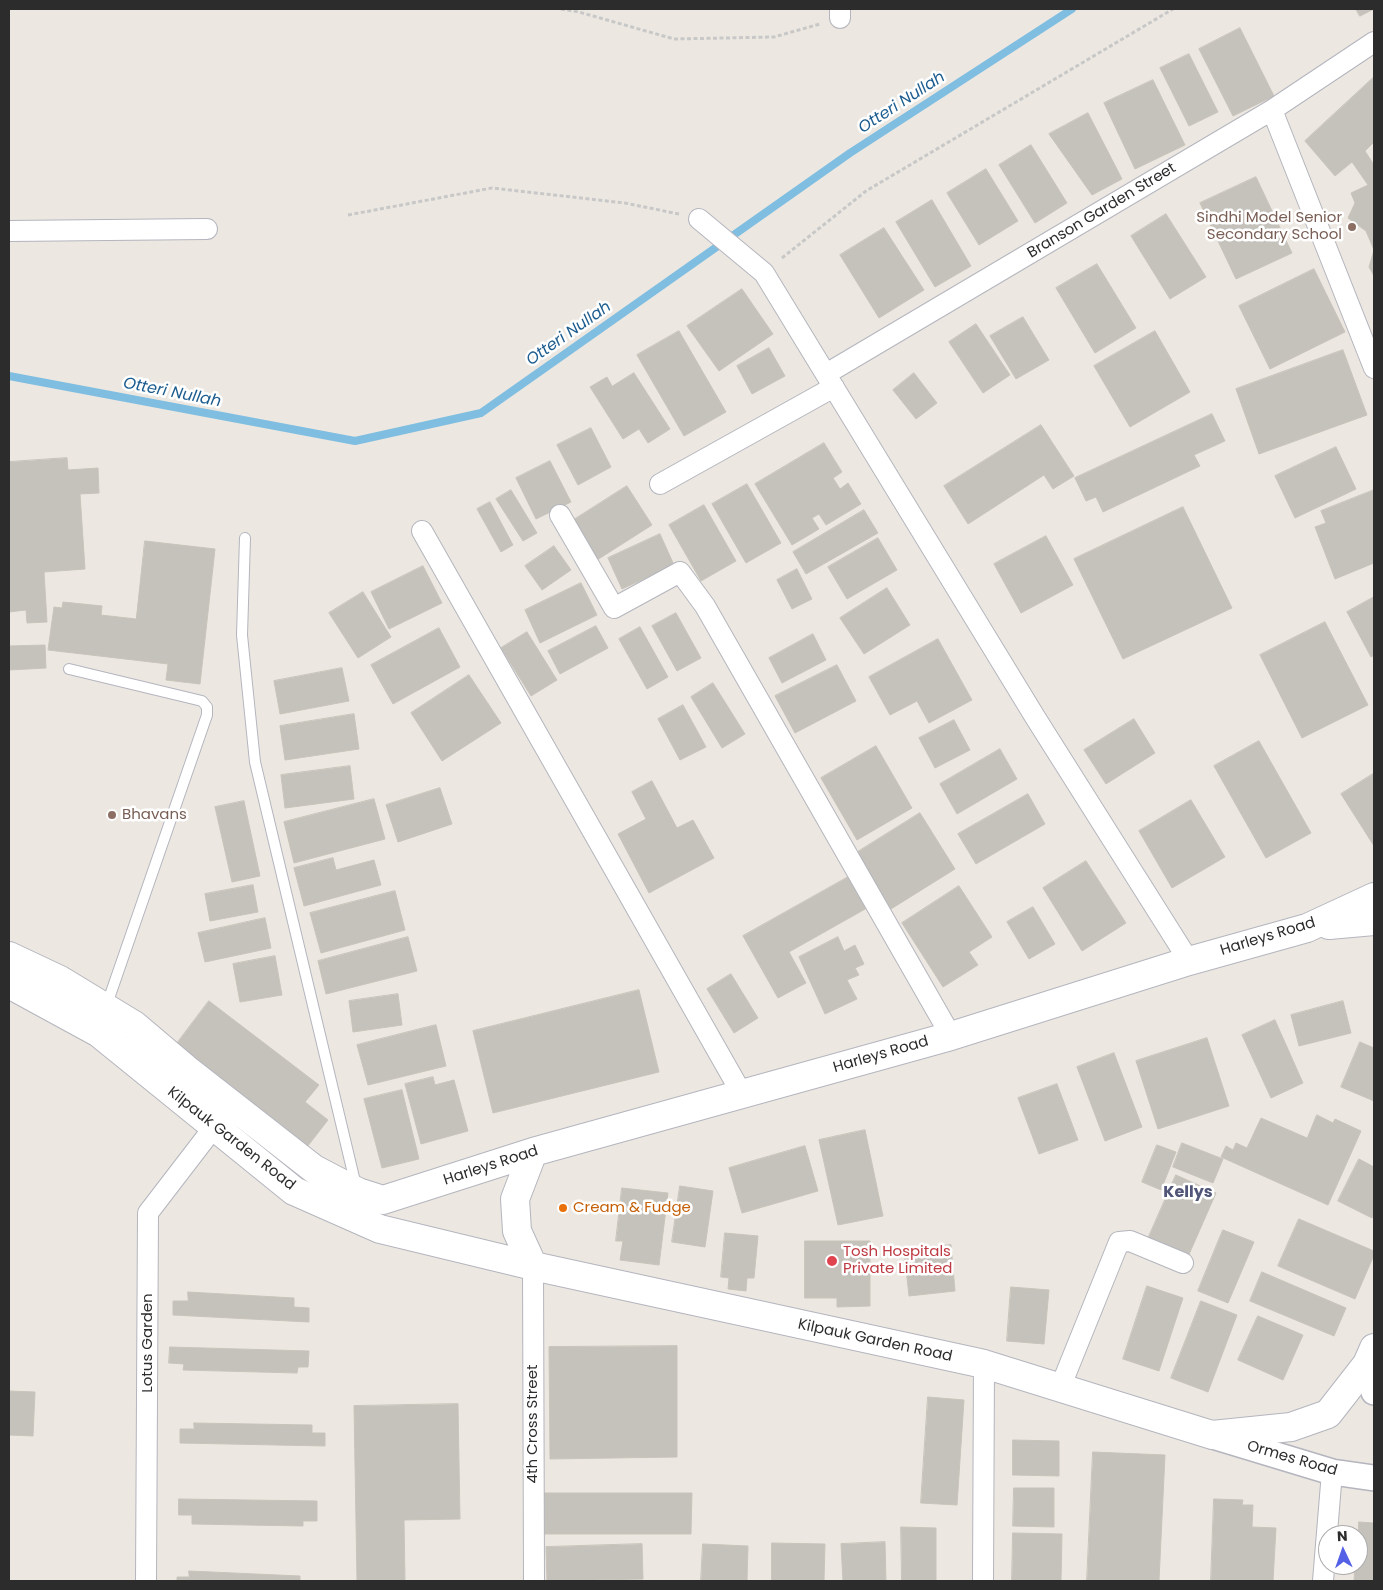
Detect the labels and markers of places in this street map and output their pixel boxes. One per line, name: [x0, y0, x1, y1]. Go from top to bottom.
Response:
place label: Sindhi Model Senior Secondary School: [1196, 209, 1342, 244]
marker: Sindhi Model Senior Secondary School: [1346, 221, 1358, 233]
place label: Bhavans: [122, 806, 187, 824]
marker: Bhavans: [106, 809, 118, 821]
place label: Cream & Fudge: [573, 1199, 691, 1217]
marker: Cream & Fudge: [557, 1202, 569, 1214]
place label: Tosh Hospitals Private Limited: [843, 1243, 952, 1278]
marker: Tosh Hospitals Private Limited: [825, 1254, 839, 1268]

